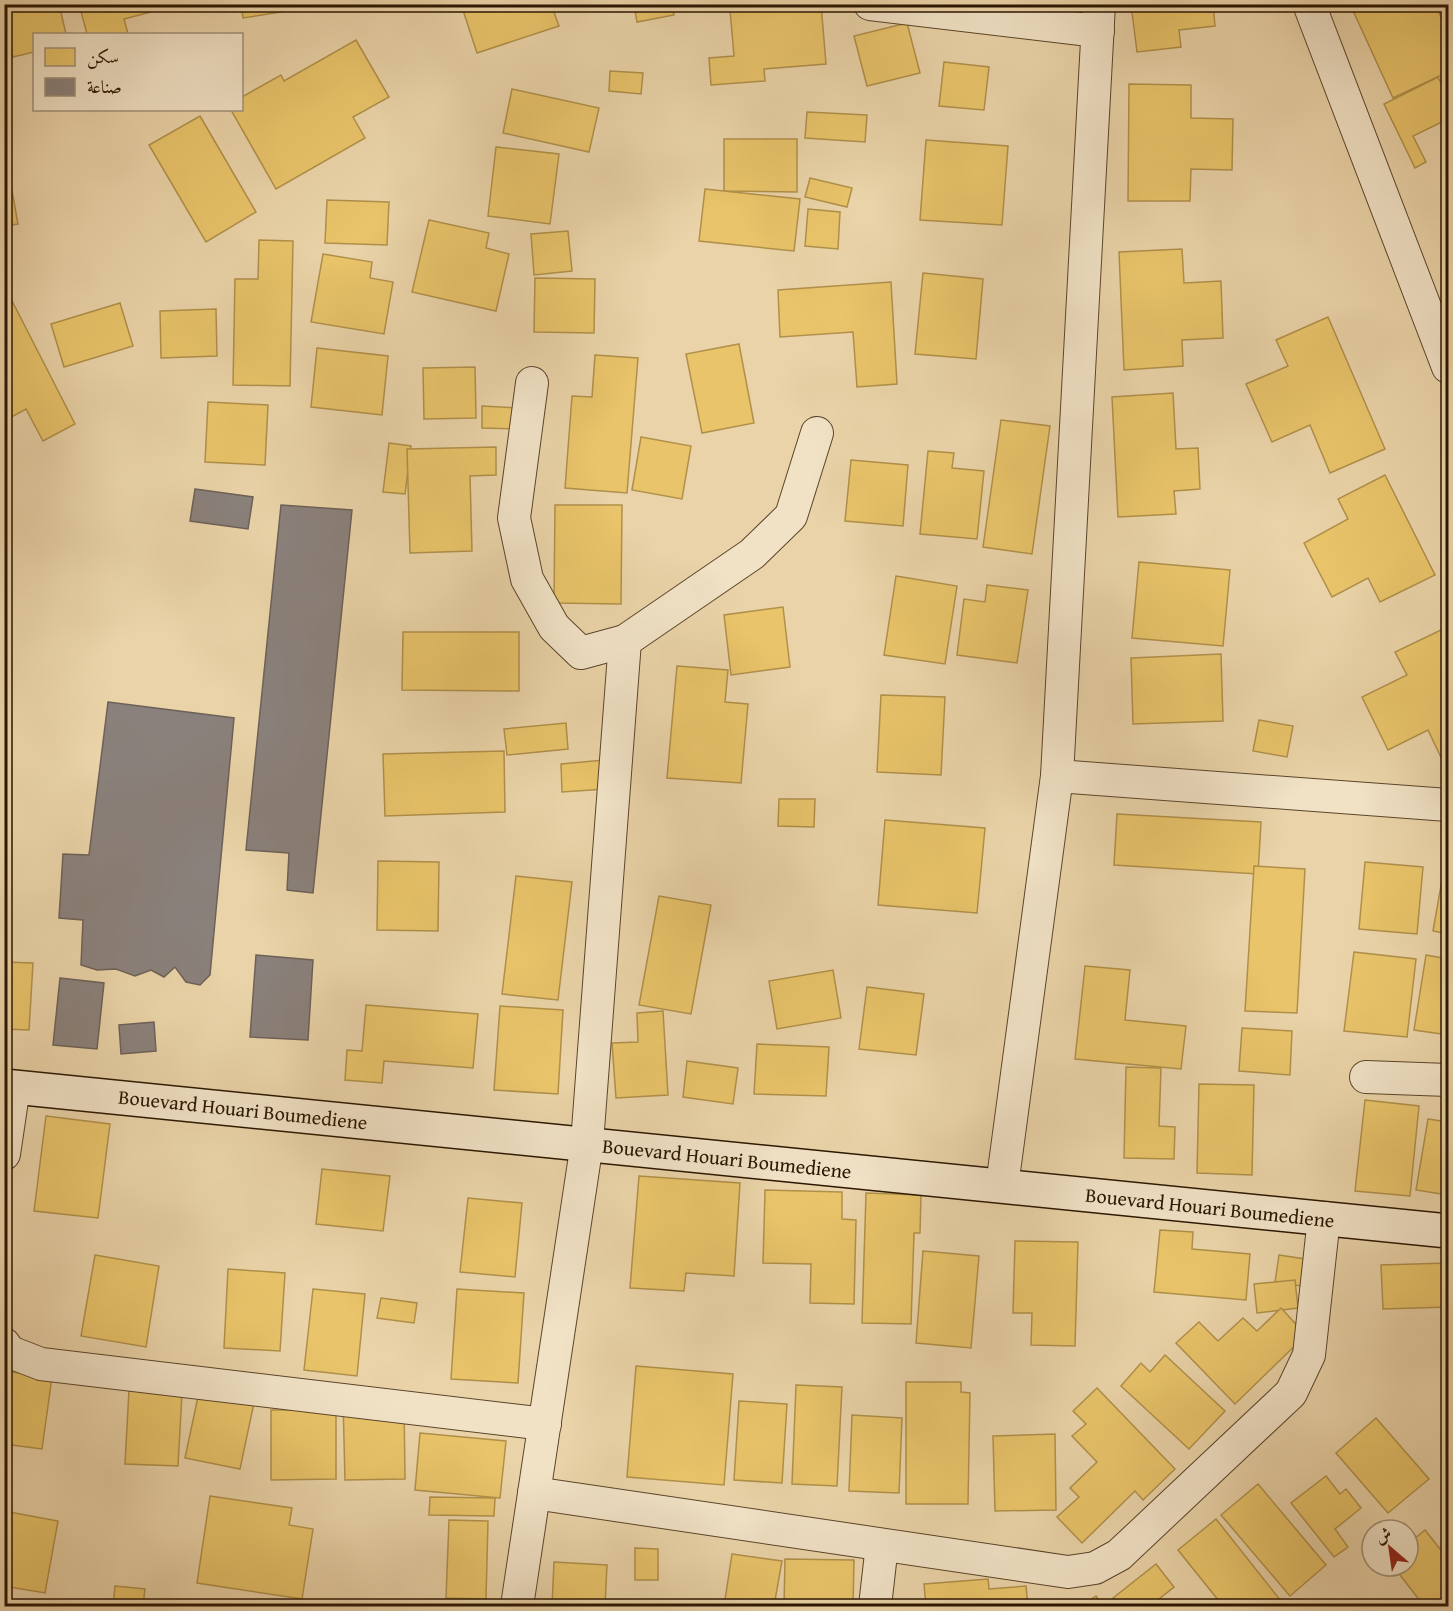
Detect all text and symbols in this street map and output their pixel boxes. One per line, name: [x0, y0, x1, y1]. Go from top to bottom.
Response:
legend: [33, 33, 243, 111]
text: سكن: [87, 43, 119, 70]
text: صناعة: [87, 73, 122, 100]
street label: Bouevard Houari Boumediene: [117, 1081, 369, 1137]
street label: Bouevard Houari Boumediene: [601, 1130, 853, 1186]
street label: Bouevard Houari Boumediene: [1084, 1179, 1336, 1235]
north arrow: [1360, 1518, 1420, 1578]
text: ش: [1370, 1521, 1395, 1549]

